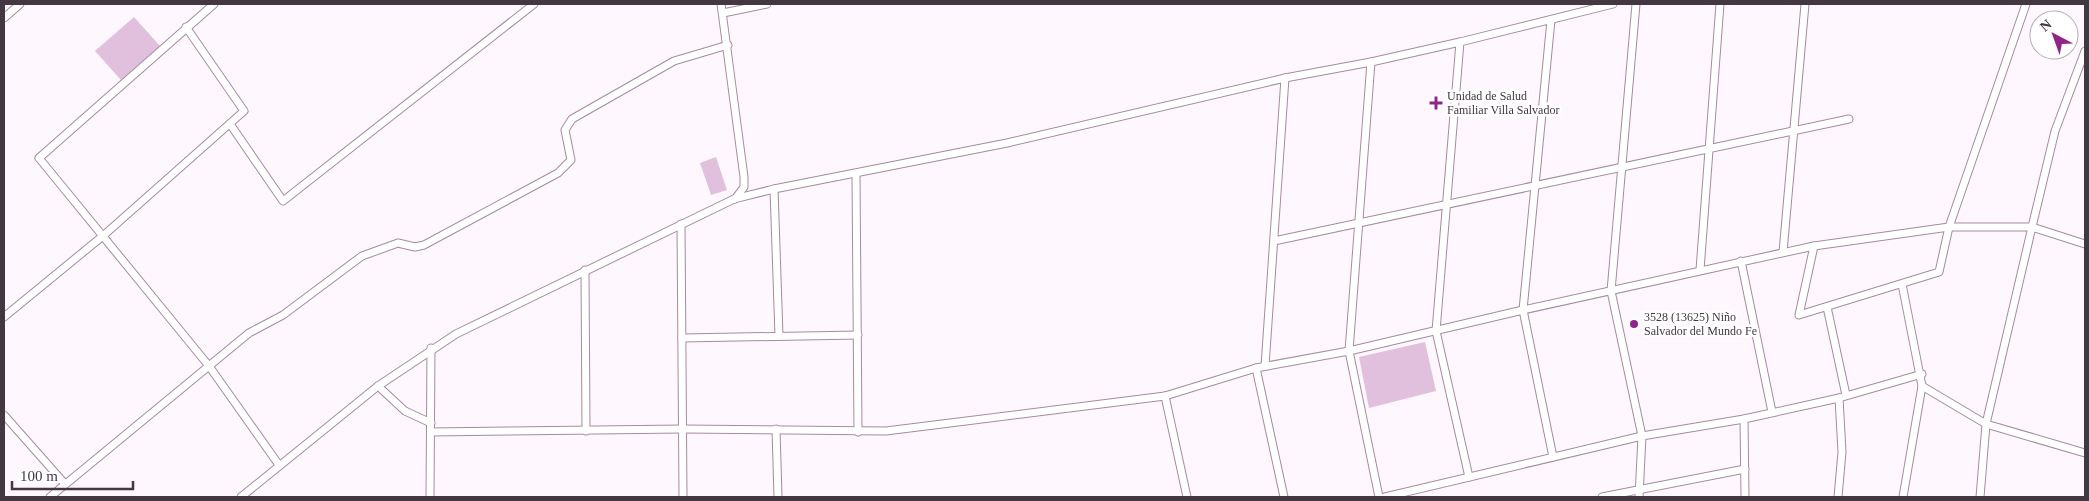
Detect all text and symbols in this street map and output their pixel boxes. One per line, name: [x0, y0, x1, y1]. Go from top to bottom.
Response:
north arrow: [2029, 10, 2079, 60]
text: N: [2037, 17, 2055, 35]
place label: Unidad de Salud Familiar Villa Salvador: [1447, 89, 1559, 117]
marker: Unidad de Salud Familiar Villa Salvador: [1429, 96, 1443, 110]
place label: 3528 (13625) Niño Salvador del Mundo Fe: [1644, 310, 1757, 338]
marker: 3528 (13625) Niño Salvador del Mundo Fe: [1628, 318, 1640, 330]
scale bar: [12, 458, 134, 490]
text: 100 m: [20, 468, 58, 484]

